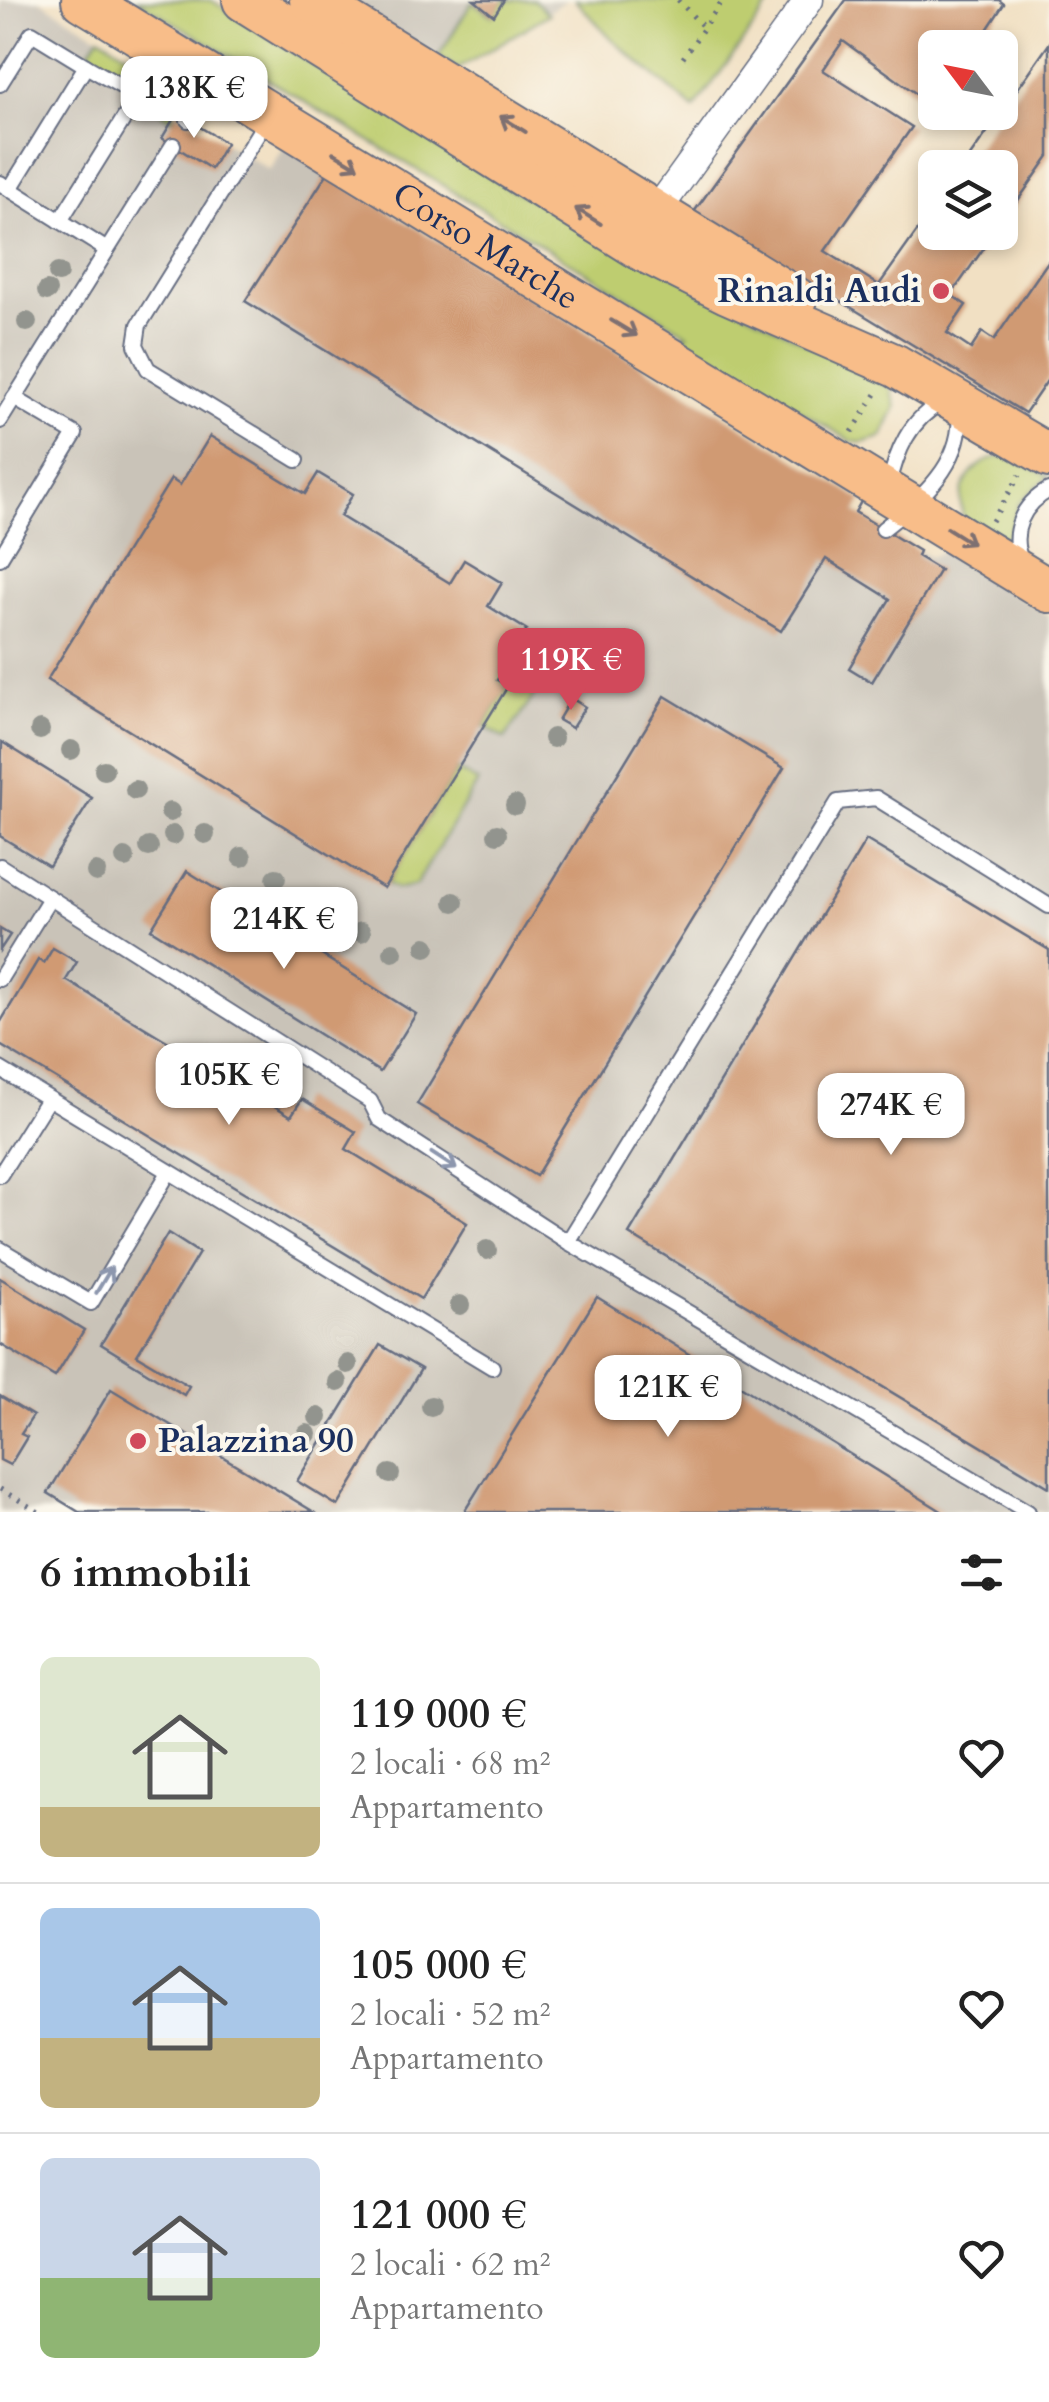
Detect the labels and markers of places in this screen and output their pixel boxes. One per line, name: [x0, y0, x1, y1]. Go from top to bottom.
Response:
pin: 138K €: [113, 56, 275, 141]
place label: Rinaldi Audi: [718, 267, 921, 315]
marker: Rinaldi Audi: [930, 280, 952, 302]
pin: 119K €: [490, 628, 652, 713]
pin: 214K €: [203, 887, 365, 972]
pin: 105K €: [148, 1043, 310, 1128]
pin: 274K €: [810, 1073, 972, 1158]
pin: 121K €: [587, 1355, 749, 1440]
place label: Palazzina 90: [158, 1417, 354, 1465]
marker: Palazzina 90: [127, 1430, 149, 1452]

